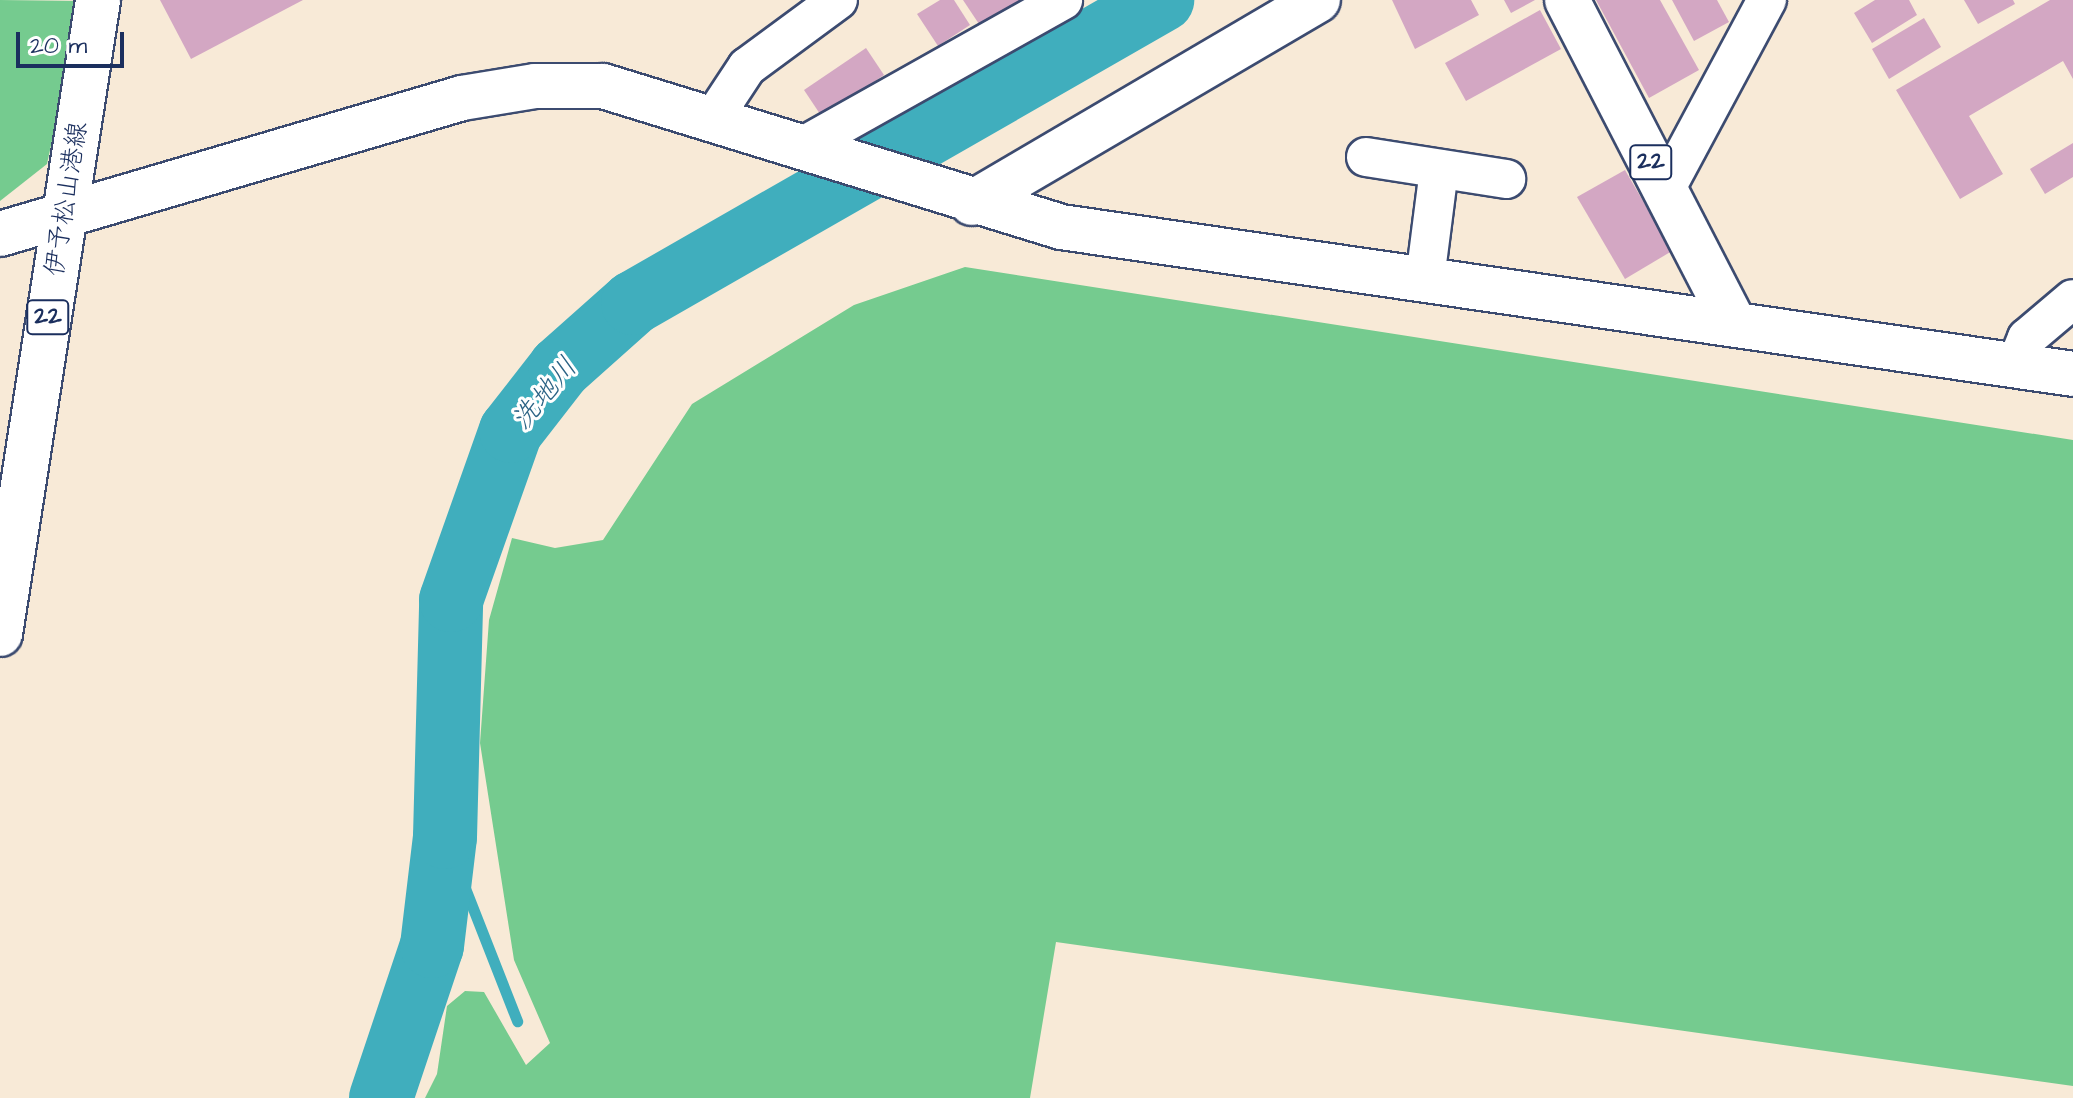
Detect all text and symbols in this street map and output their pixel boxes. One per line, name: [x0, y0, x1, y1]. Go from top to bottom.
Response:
scale bar: [20, 16, 128, 66]
text: 20 m: [30, 29, 87, 63]
street label: 伊予松山港線: [39, 120, 95, 278]
road number: 22: [1629, 142, 1673, 182]
road number: 22: [26, 297, 70, 337]
water label: 洗地川: [505, 351, 585, 437]

